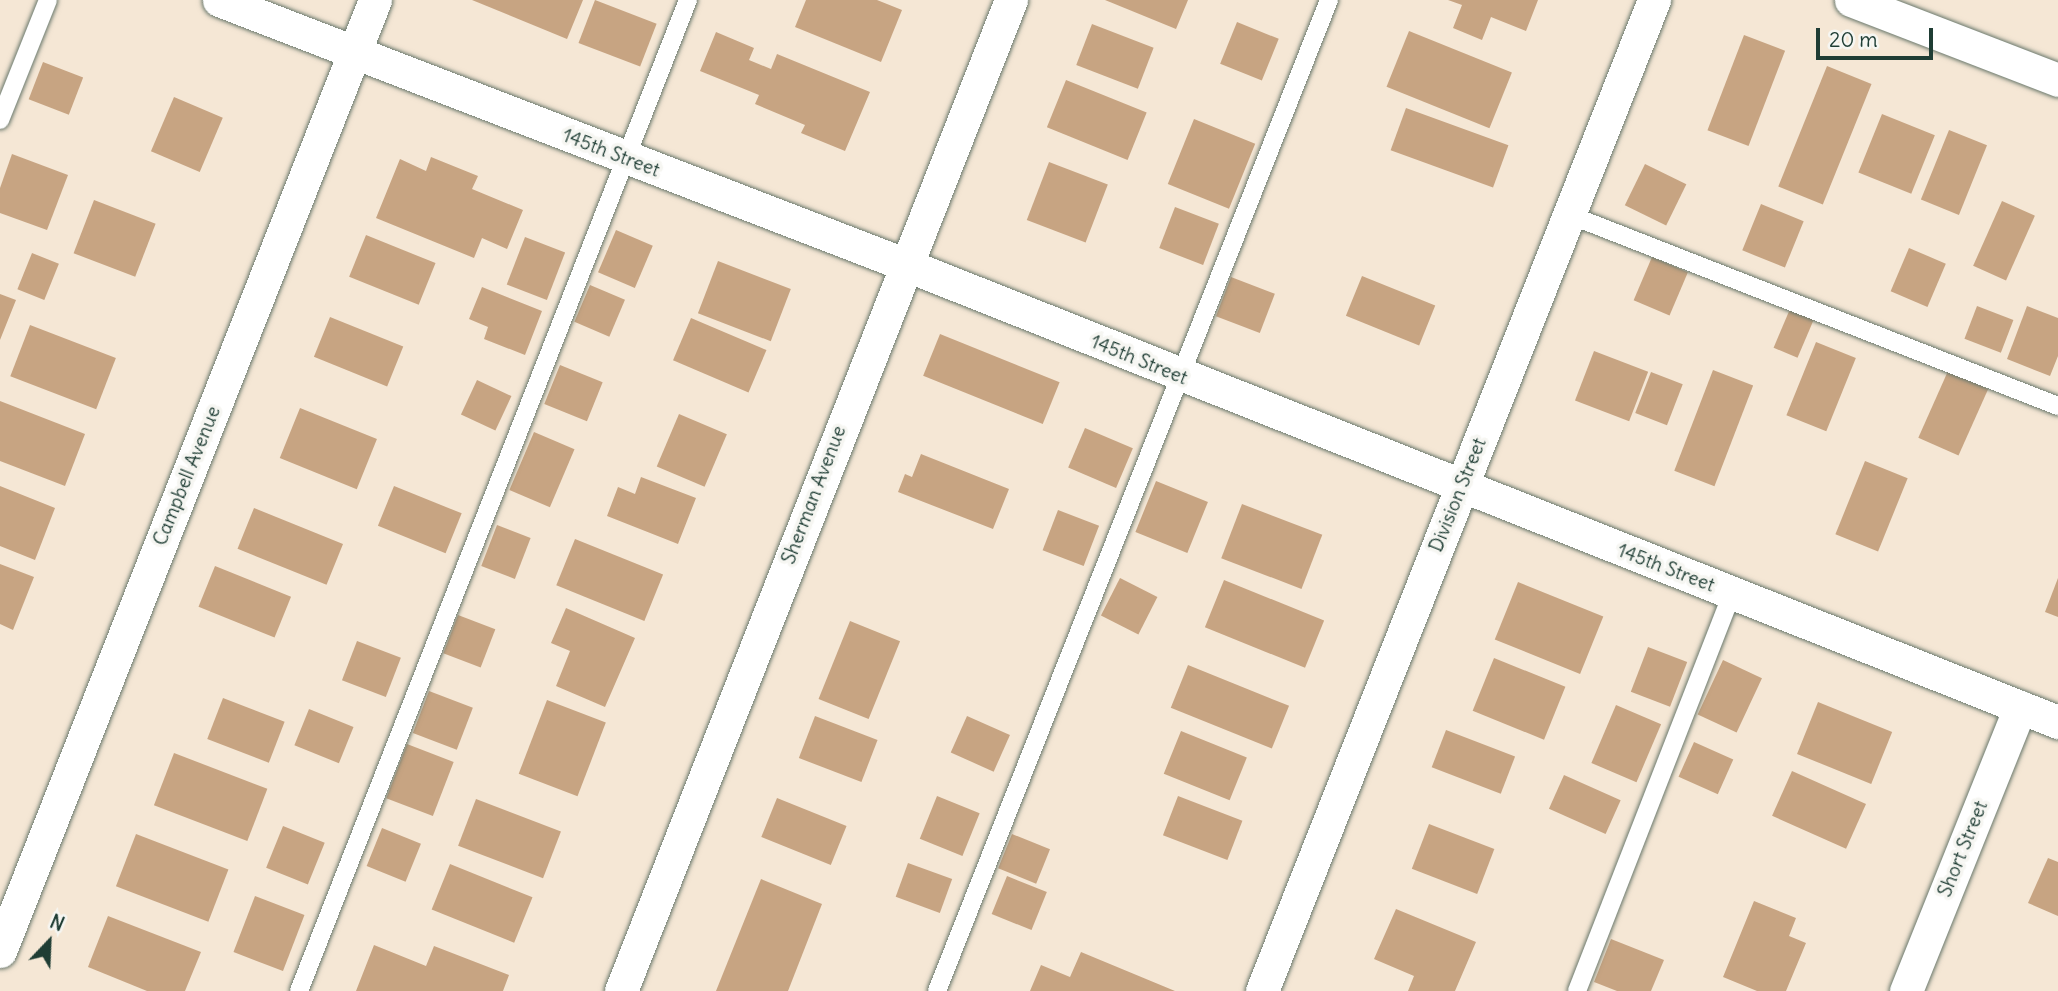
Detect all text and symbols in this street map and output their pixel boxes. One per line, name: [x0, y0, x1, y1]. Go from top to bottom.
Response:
scale bar: [1820, 14, 1937, 58]
text: 20 m: [1829, 26, 1878, 53]
street label: 145th Street: [559, 124, 663, 182]
street label: 145th Street: [1087, 330, 1191, 390]
street label: Campbell Avenue: [149, 403, 225, 549]
street label: Sherman Avenue: [777, 423, 851, 567]
street label: Division Street: [1425, 435, 1491, 555]
street label: 145th Street: [1614, 539, 1718, 597]
street label: Short Street: [1933, 798, 1993, 900]
north arrow: [14, 907, 84, 977]
text: N: [46, 909, 68, 936]

